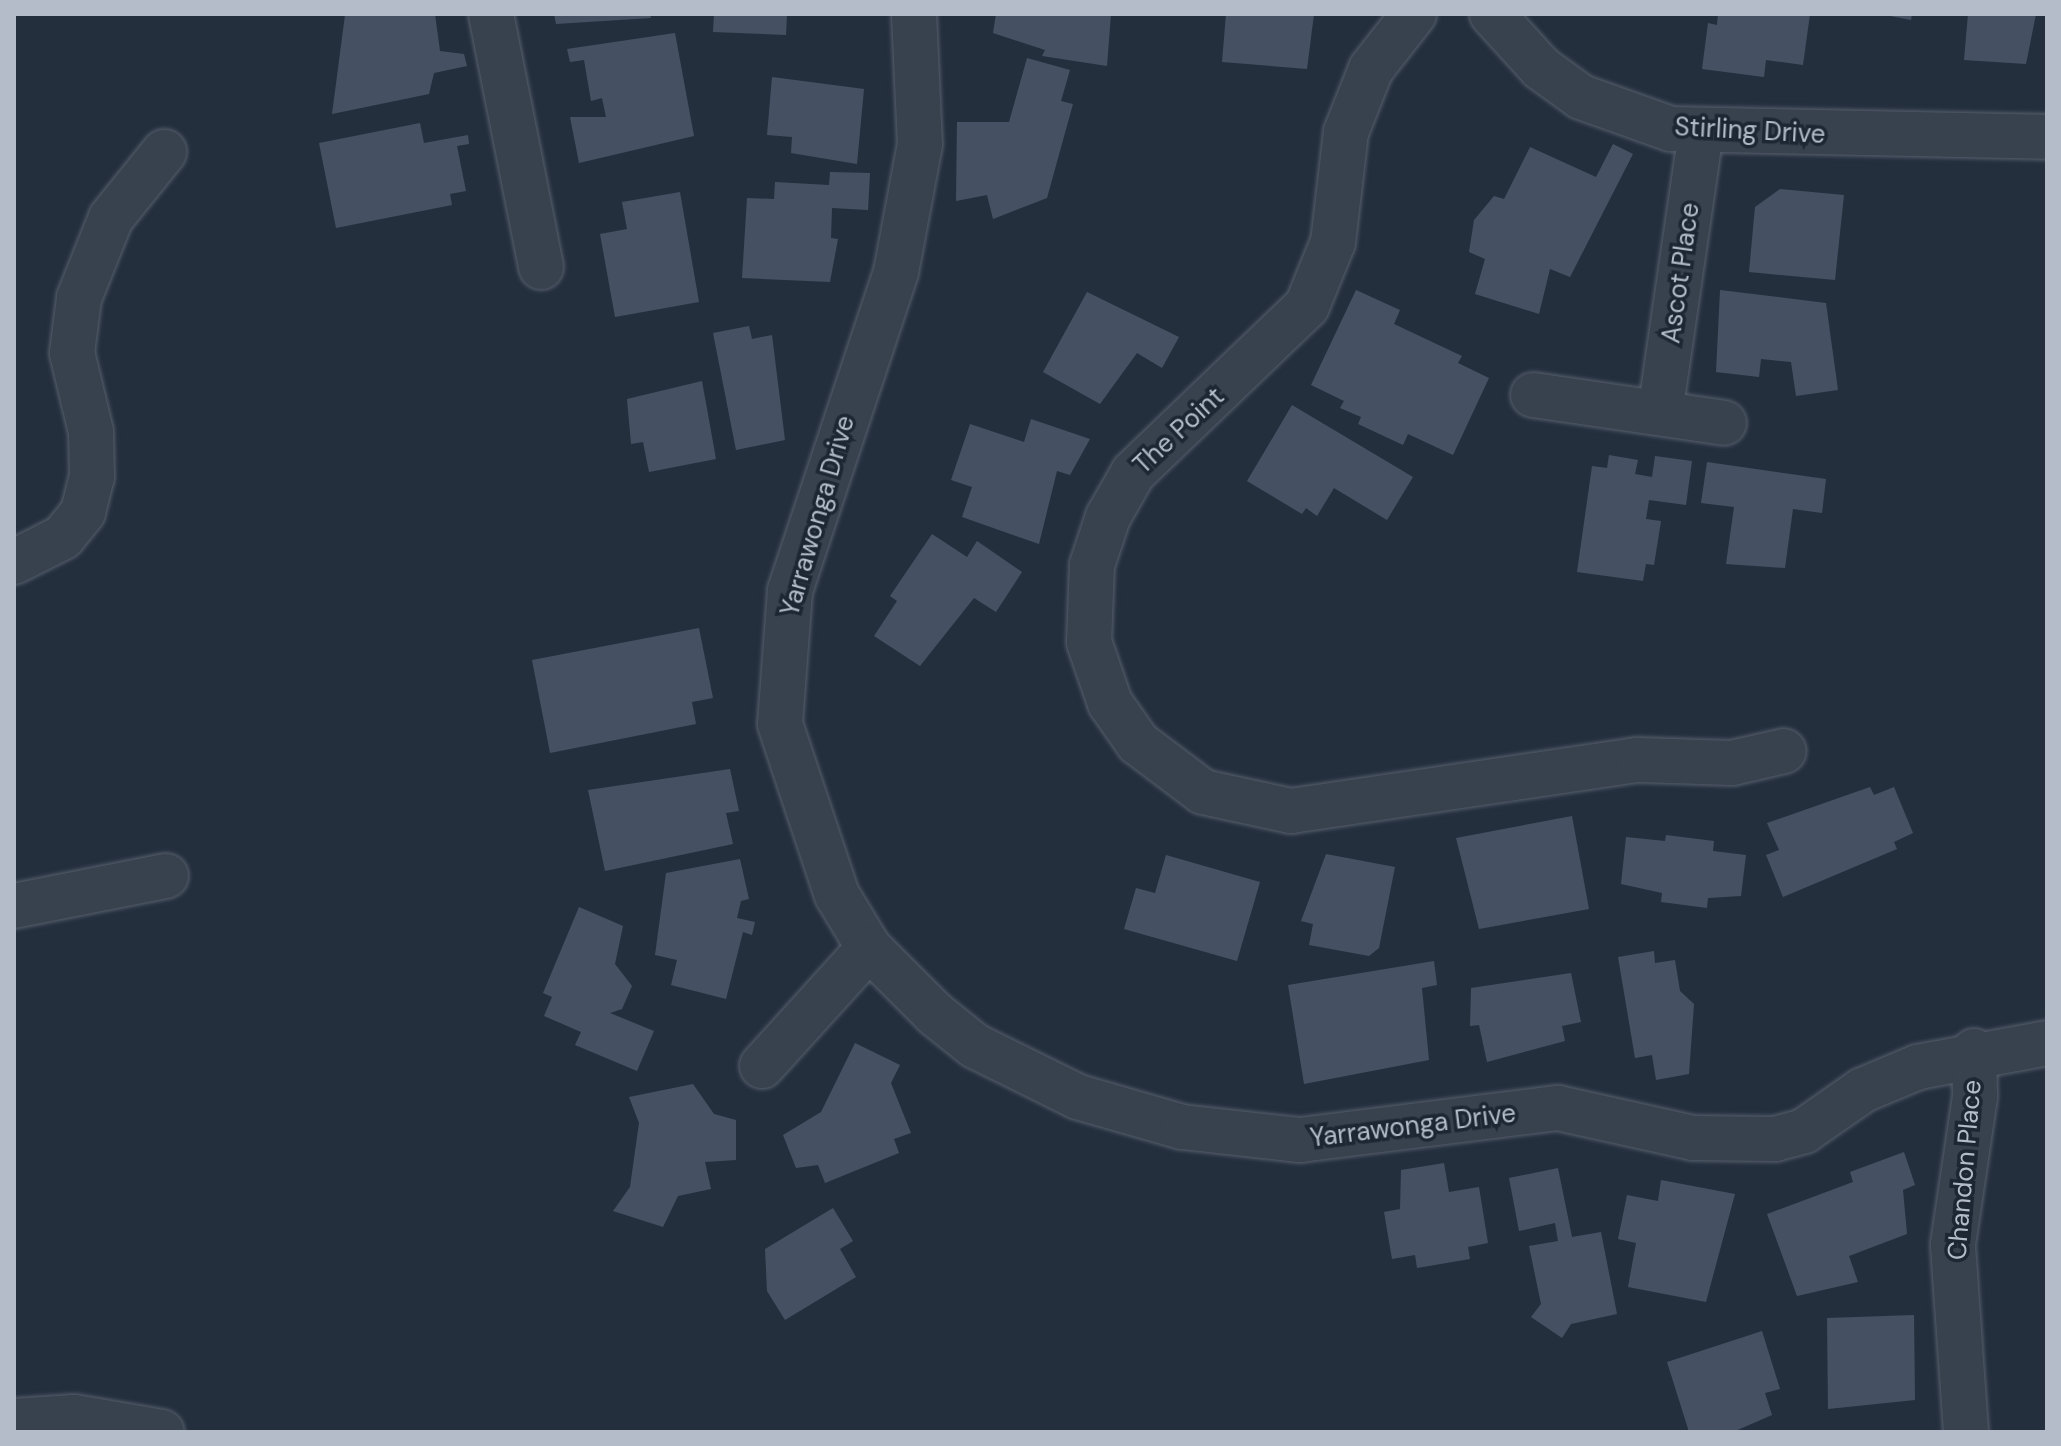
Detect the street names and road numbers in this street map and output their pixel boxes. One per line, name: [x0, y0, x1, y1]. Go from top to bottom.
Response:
street label: Stirling Drive: [1674, 111, 1826, 151]
street label: Ascot Place: [1656, 201, 1706, 345]
street label: The Point: [1127, 381, 1231, 481]
street label: Yarrawonga Drive: [774, 412, 862, 620]
street label: Chandon Place: [1942, 1079, 1988, 1261]
street label: Yarrawonga Drive: [1308, 1098, 1518, 1154]

